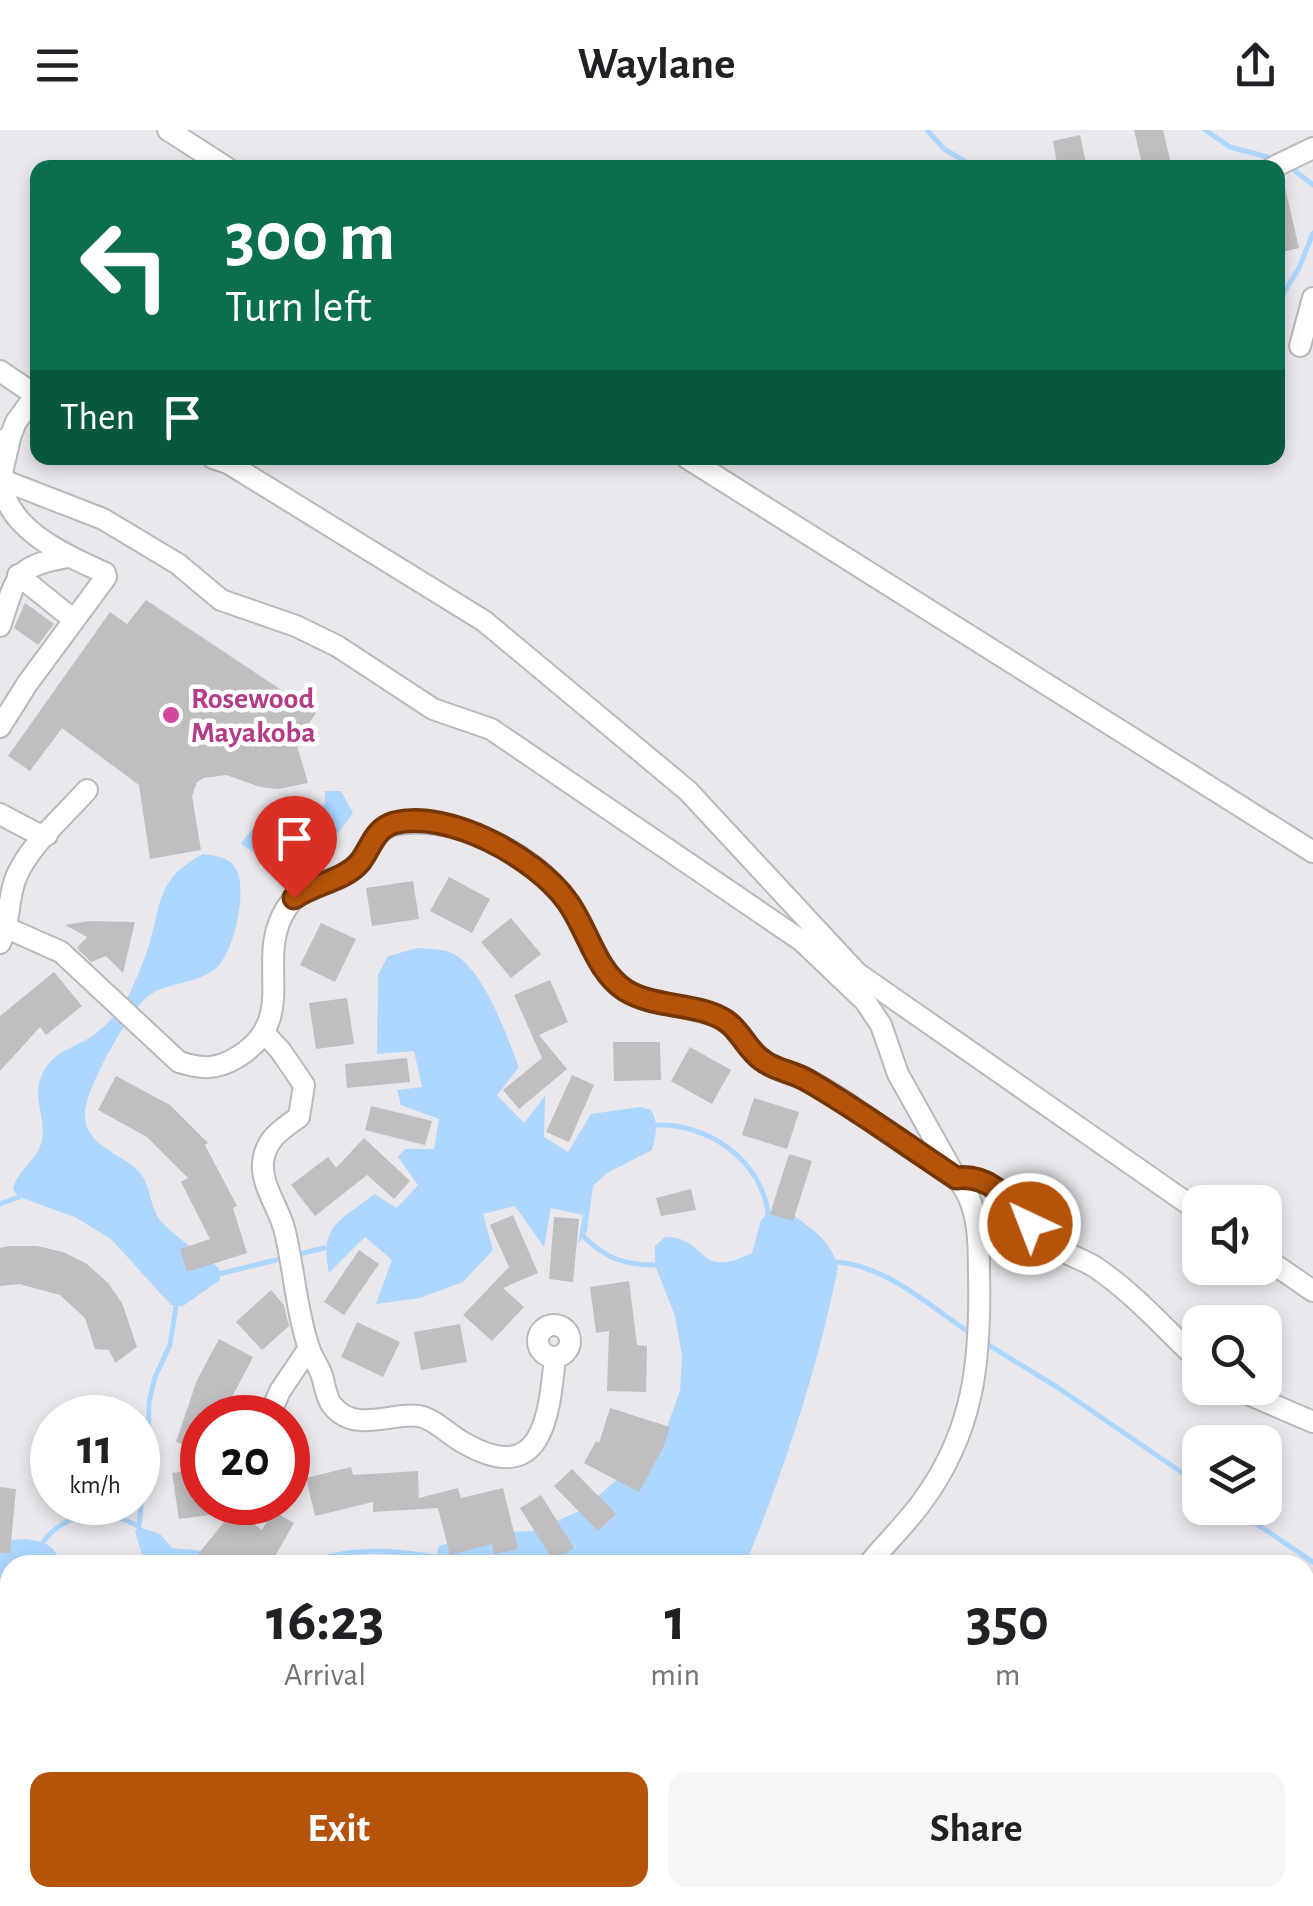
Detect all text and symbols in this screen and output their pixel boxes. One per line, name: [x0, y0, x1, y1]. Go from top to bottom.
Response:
icon: menu: [30, 38, 85, 93]
icon: share: [1228, 38, 1283, 93]
text: Waylane: [578, 42, 735, 87]
icon: left: [60, 200, 190, 330]
text: 300 m: [225, 203, 395, 273]
text: Turn left: [225, 285, 372, 330]
icon: arrive: [155, 390, 210, 445]
text: Then: [60, 399, 135, 437]
place label: Rosewood Mayakoba: [191, 684, 316, 748]
marker: Rosewood Mayakoba: [160, 704, 182, 726]
pin: [252, 796, 337, 899]
icon: arrive: [267, 811, 322, 866]
position arrow: [978, 1172, 1082, 1276]
map controls: [1182, 1185, 1282, 1525]
button: sound: [1182, 1185, 1282, 1285]
button: search: [1182, 1305, 1282, 1405]
speed limit sign: 20: [180, 1395, 310, 1525]
text: 11: [77, 1423, 113, 1473]
button: layers: [1182, 1425, 1282, 1525]
text: km/h: [69, 1473, 121, 1498]
text: 16:23: [266, 1591, 384, 1651]
text: 1: [664, 1591, 686, 1651]
text: 350: [966, 1591, 1049, 1651]
text: Arrival: [284, 1659, 366, 1691]
text: min: [650, 1659, 700, 1691]
text: m: [995, 1659, 1020, 1691]
button: Exit: [30, 1772, 648, 1887]
button: Share: [668, 1772, 1285, 1887]

